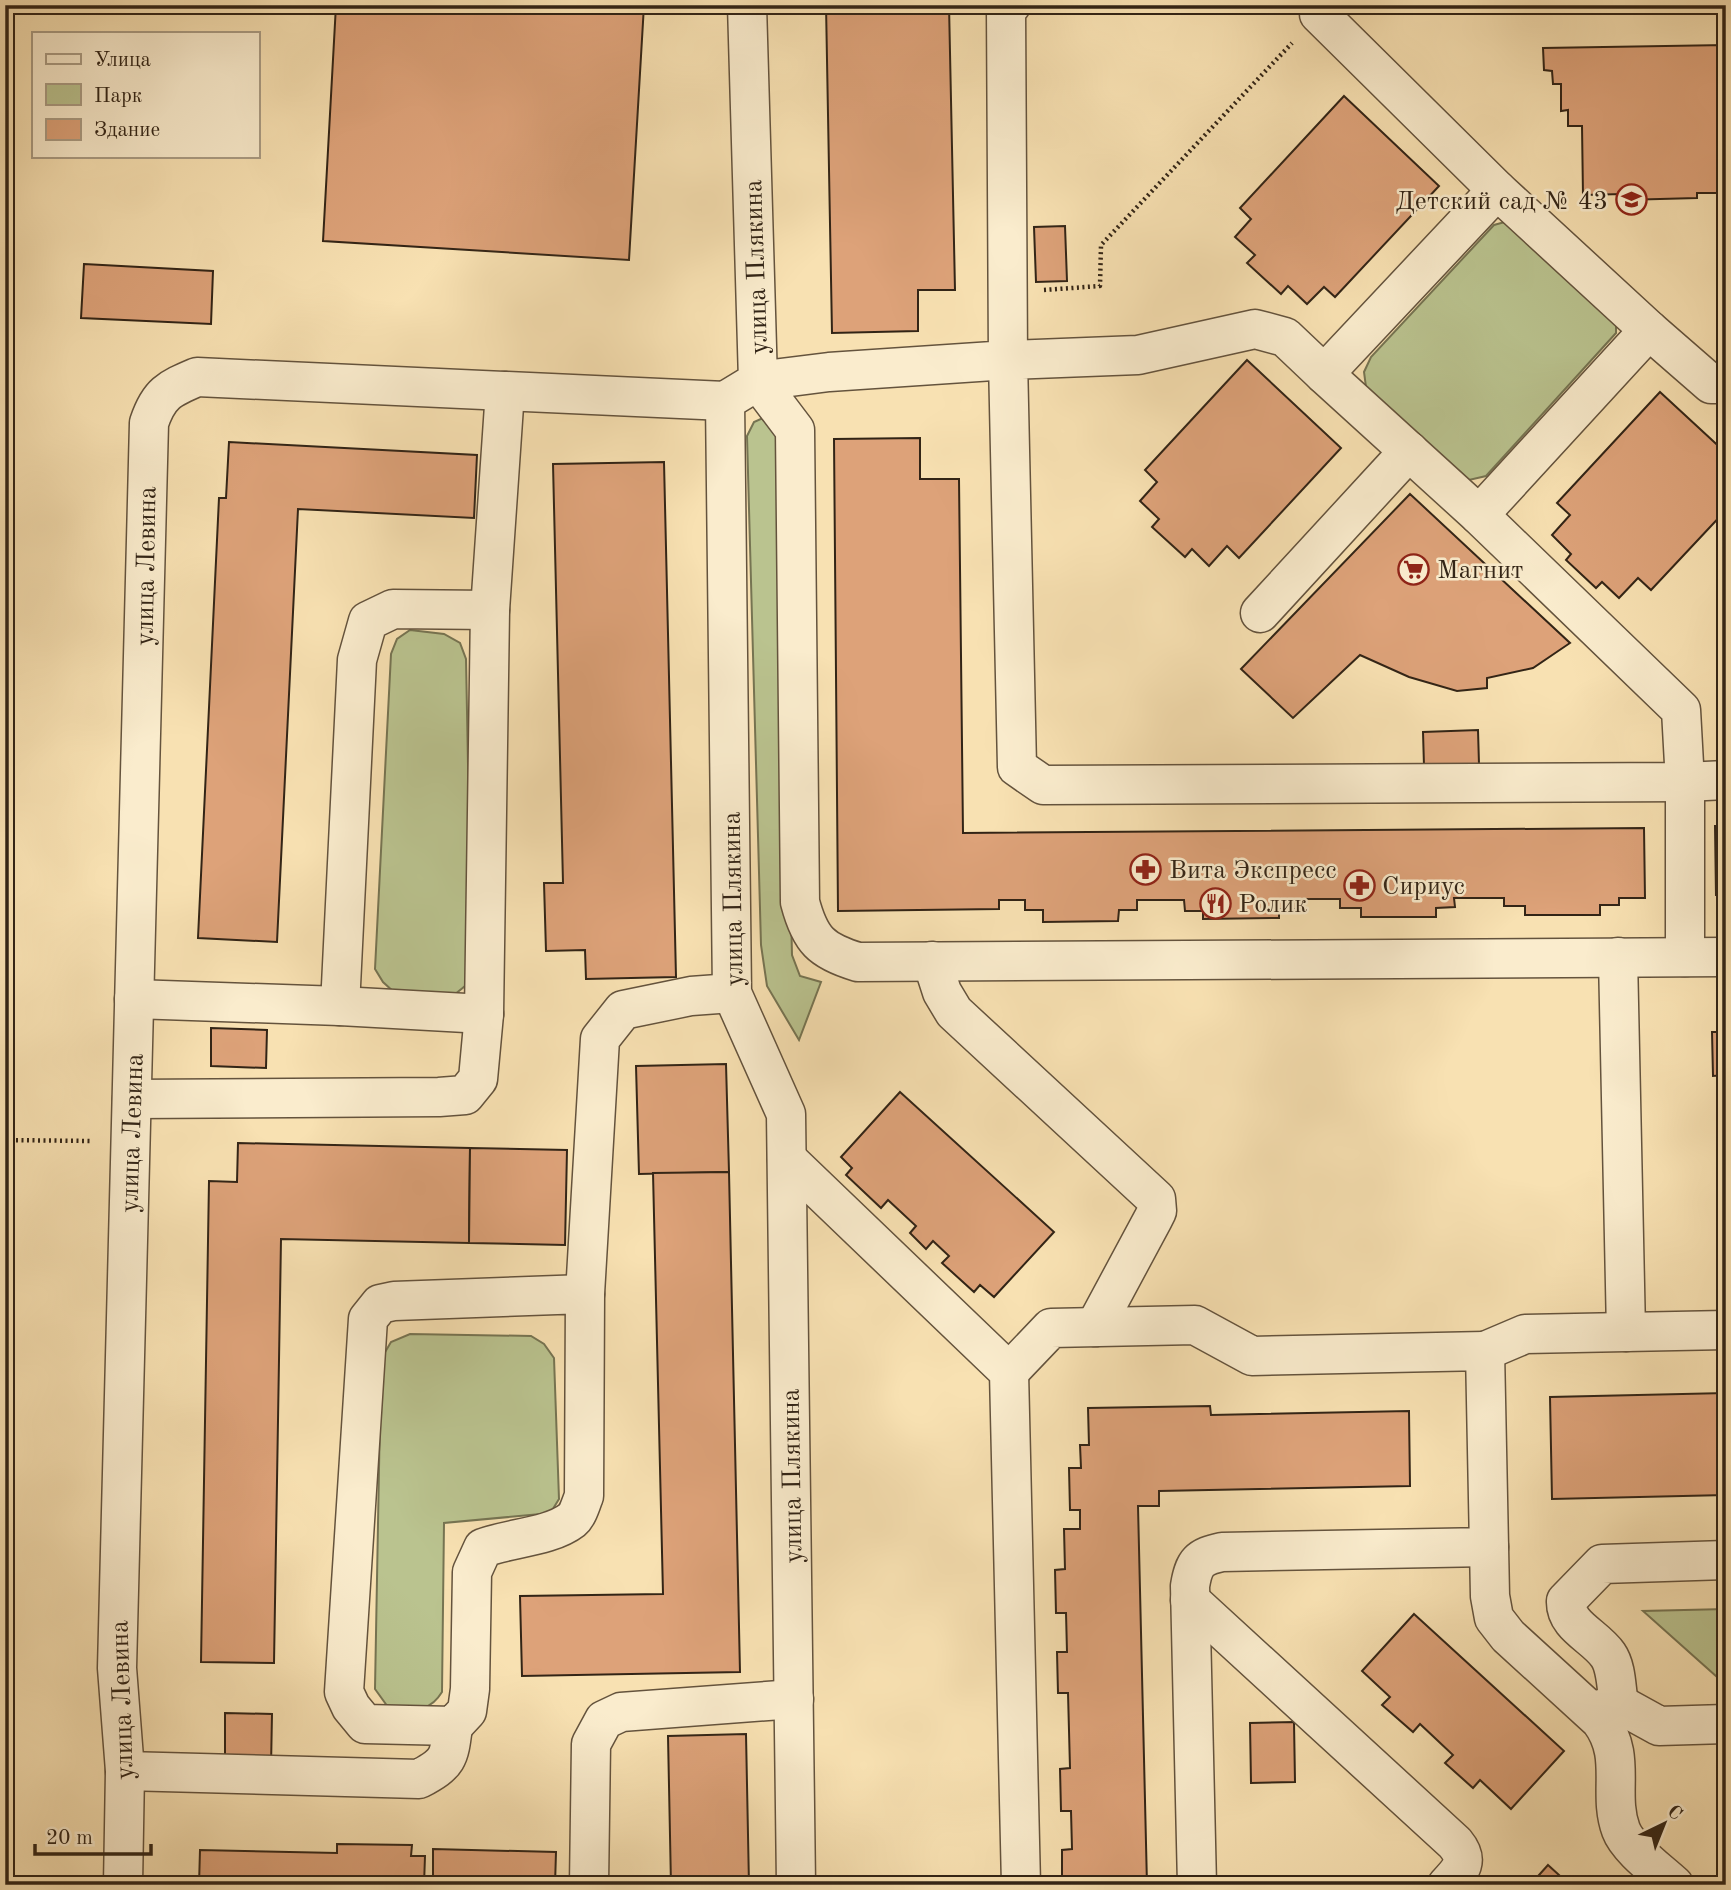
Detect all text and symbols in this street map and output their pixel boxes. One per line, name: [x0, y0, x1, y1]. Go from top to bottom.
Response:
legend: [32, 32, 259, 158]
text: Улица: [94, 50, 151, 71]
text: Парк: [94, 86, 143, 107]
text: Здание: [94, 120, 160, 141]
street label: улица Плякина: [741, 179, 773, 355]
school or university icon: Детский сад № 43: [1614, 183, 1648, 217]
place label: Детский сад № 43: [1395, 189, 1608, 215]
street label: улица Левина: [133, 486, 161, 646]
supermarket icon: Магнит: [1397, 552, 1431, 586]
place label: Магнит: [1437, 558, 1523, 584]
street label: улица Плякина: [719, 811, 749, 987]
pharmacy icon: Вита Экспресс: [1129, 852, 1163, 886]
place label: Вита Экспресс: [1169, 858, 1337, 884]
pharmacy icon: Сириус: [1342, 868, 1376, 902]
place label: Сириус: [1382, 874, 1465, 900]
restaurant icon: Ролик: [1198, 886, 1232, 920]
place label: Ролик: [1238, 892, 1307, 918]
street label: улица Левина: [117, 1053, 149, 1213]
street label: улица Плякина: [778, 1388, 808, 1564]
street label: улица Левина: [107, 1620, 139, 1780]
north arrow: [1630, 1788, 1700, 1858]
text: С: [1663, 1802, 1685, 1825]
scale bar: [35, 1813, 150, 1857]
text: 20 m: [46, 1828, 93, 1849]

